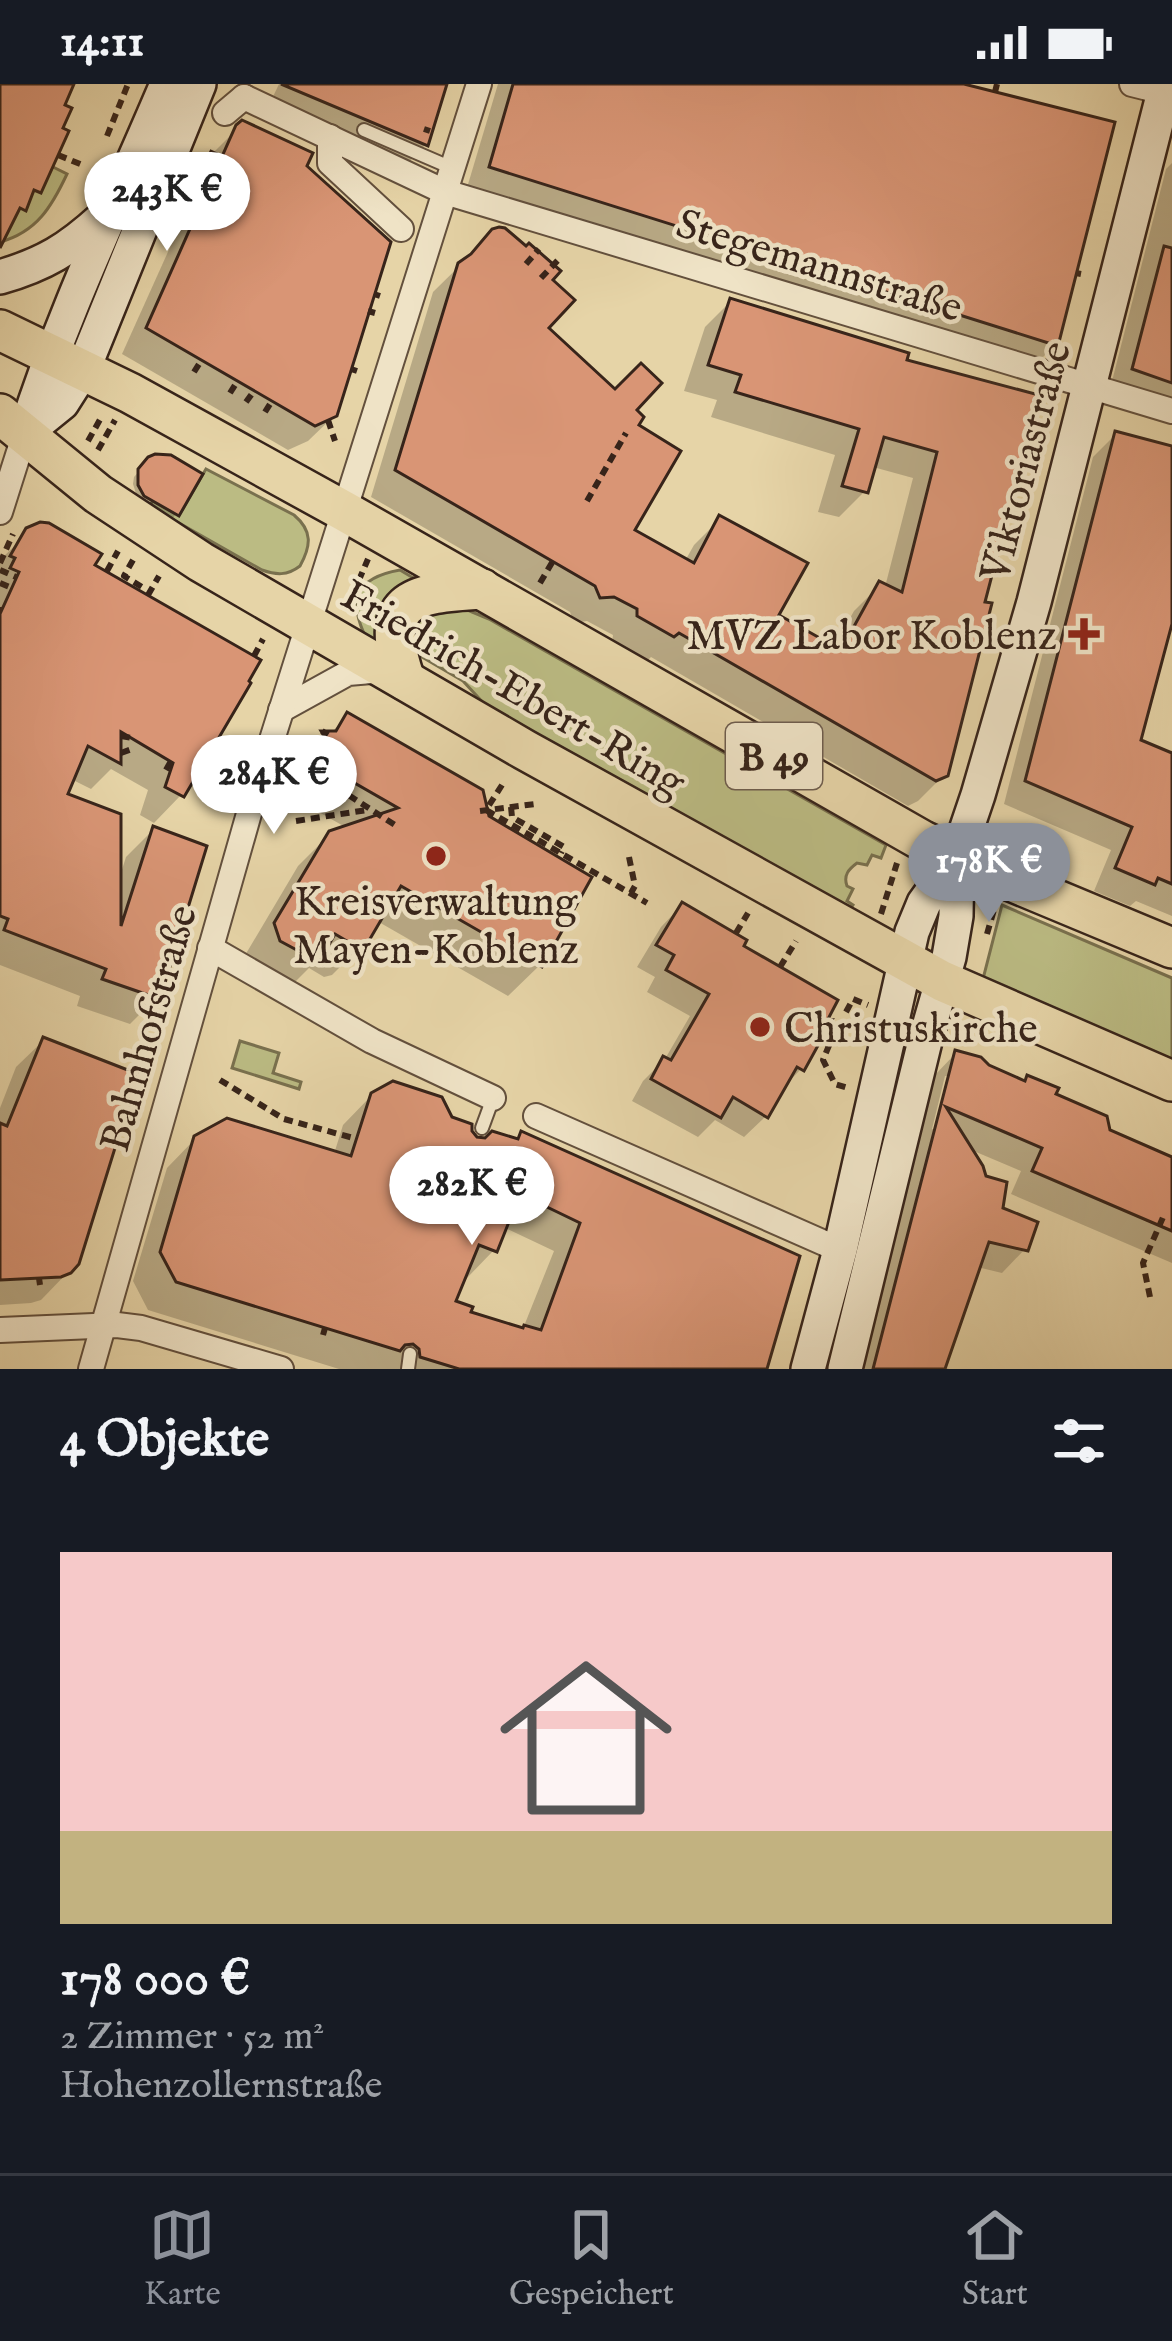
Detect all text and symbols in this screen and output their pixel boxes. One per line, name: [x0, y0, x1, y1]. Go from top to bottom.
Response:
text: 14:11: [60, 14, 144, 71]
pin: 243K €: [69, 152, 265, 254]
text: 243K €: [111, 166, 223, 215]
street label: Stegemannstraße: [670, 199, 968, 336]
street label: Viktoriastraße: [970, 336, 1085, 589]
street label: Friedrich-Ebert-Ring: [331, 570, 695, 811]
place label: MVZ Labor Koblenz: [686, 611, 1057, 664]
marker: MVZ Labor Koblenz: [1068, 618, 1100, 650]
road number: B 49: [726, 723, 822, 789]
pin: 284K €: [176, 735, 372, 837]
text: 284K €: [218, 749, 330, 798]
pin: 178K €: [891, 823, 1087, 925]
text: 178K €: [935, 837, 1043, 886]
marker: Kreisverwaltung Mayen-Koblenz: [423, 843, 449, 869]
place label: Kreisverwaltung Mayen-Koblenz: [293, 877, 579, 978]
street label: Bahnhofstraße: [90, 899, 211, 1158]
place label: Christuskirche: [784, 1004, 1037, 1057]
marker: Christuskirche: [747, 1014, 773, 1040]
pin: 282K €: [374, 1146, 570, 1248]
text: 282K €: [416, 1160, 528, 1209]
icon: filters: [1046, 1408, 1112, 1474]
text: 4 Objekte: [60, 1409, 269, 1474]
icon: home: [478, 1630, 694, 1846]
text: 178 000 €: [60, 1948, 250, 2013]
text: 2 Zimmer · 52 m²: [60, 2013, 324, 2062]
text: Hohenzollernstraße: [60, 2062, 382, 2111]
tab: Karte: [144, 2202, 221, 2316]
tab: Gespeichert: [509, 2202, 674, 2316]
tab: Start: [962, 2202, 1028, 2316]

